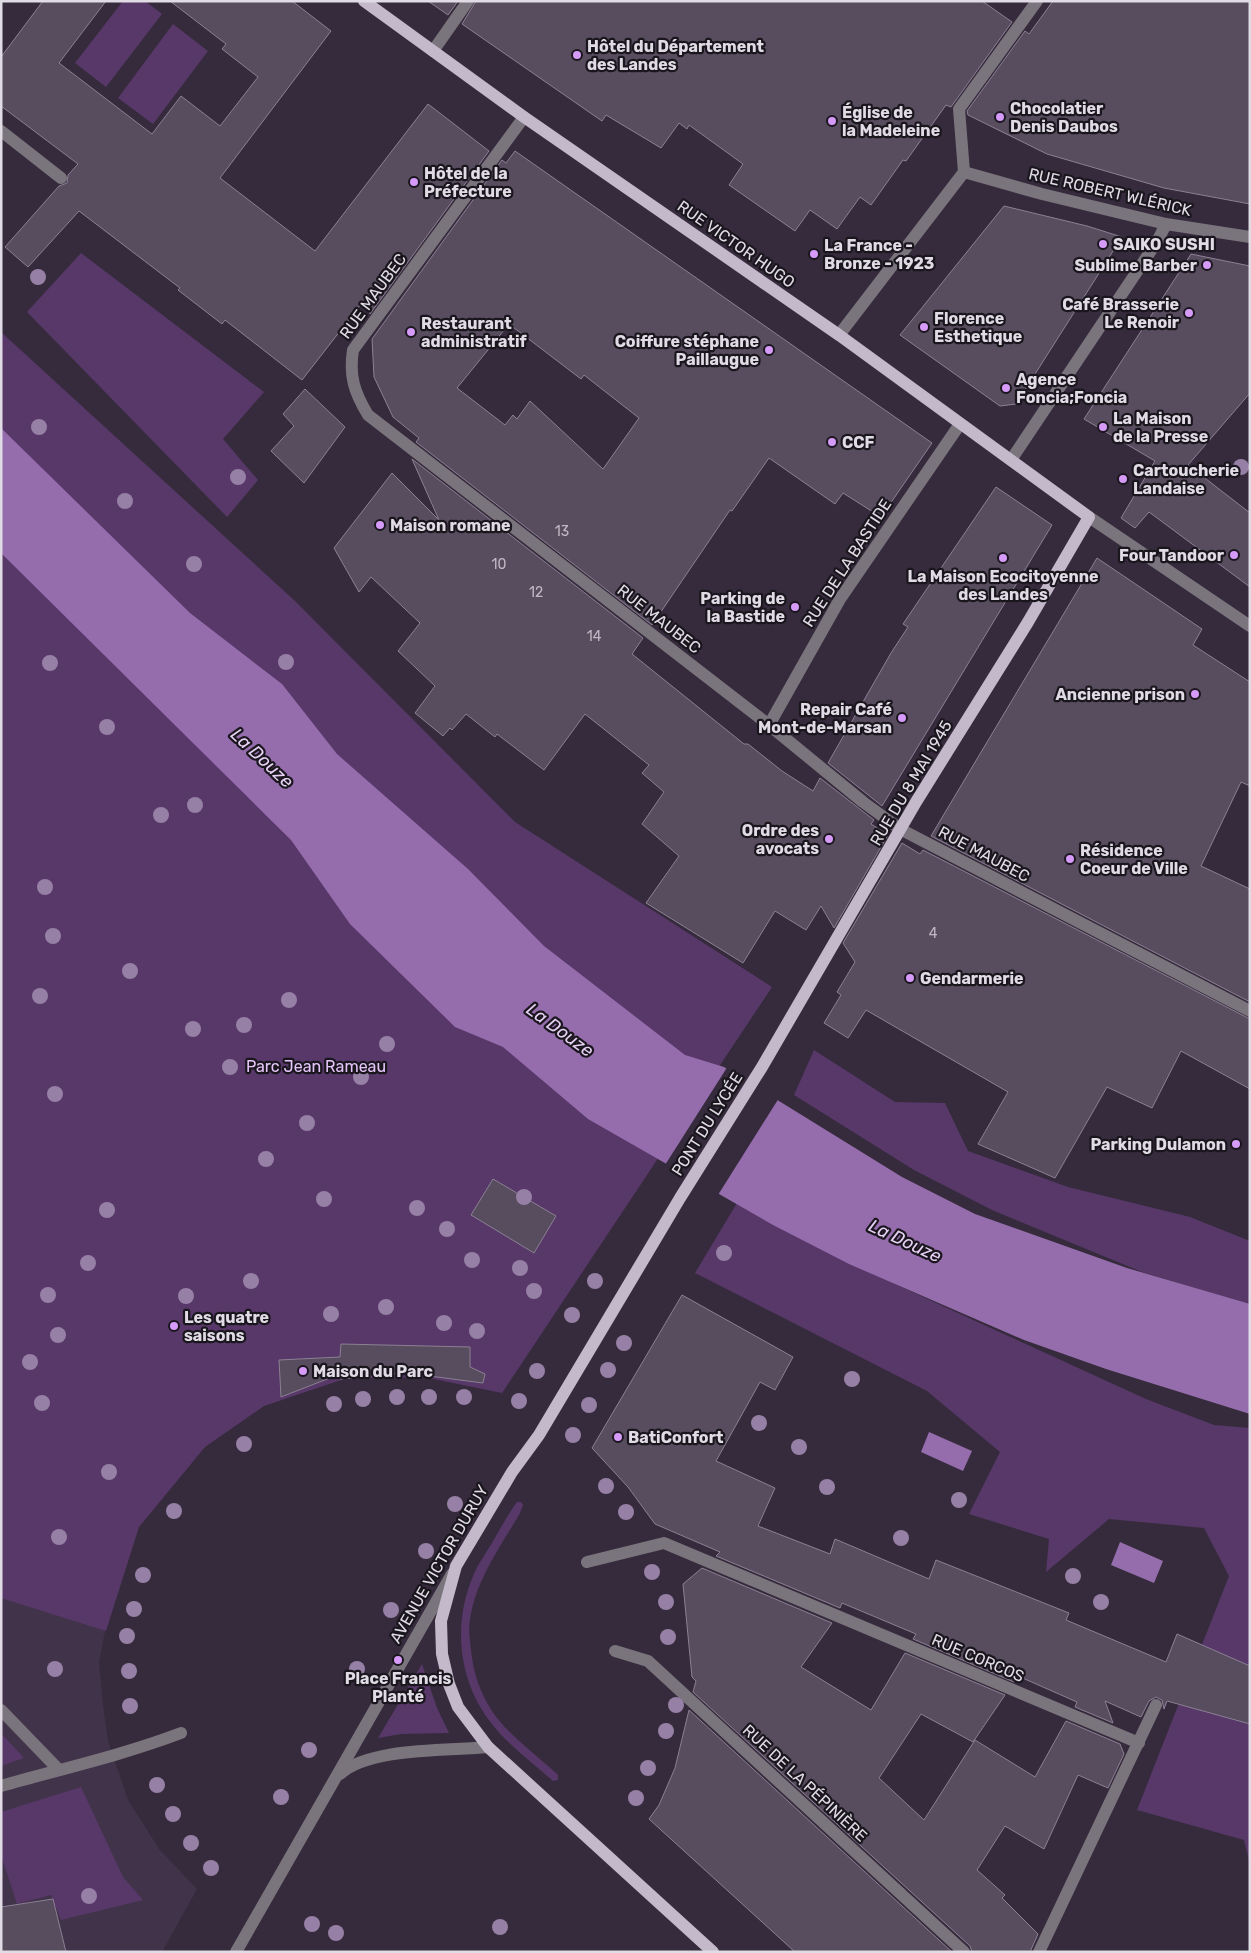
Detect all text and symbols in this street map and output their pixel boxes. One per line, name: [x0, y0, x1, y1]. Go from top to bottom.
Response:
place label: Hôtel du Département des Landes: [587, 37, 764, 74]
marker: Hôtel du Département des Landes: [571, 49, 583, 61]
place label: Chocolatier Denis Daubos: [1010, 99, 1118, 136]
place label: Église de la Madeleine: [842, 102, 940, 140]
marker: Chocolatier Denis Daubos: [994, 111, 1006, 123]
marker: Église de la Madeleine: [826, 115, 838, 127]
place label: Hôtel de la Préfecture: [424, 164, 512, 201]
street label: RUE ROBERT WLÉRICK: [1027, 164, 1194, 220]
marker: Hôtel de la Préfecture: [408, 176, 420, 188]
street label: RUE VICTOR HUGO: [674, 196, 798, 292]
place label: SAIKO SUSHI: [1113, 235, 1215, 254]
place label: La France - Bronze - 1923: [824, 236, 934, 273]
marker: SAIKO SUSHI: [1097, 238, 1109, 250]
marker: La France - Bronze - 1923: [808, 248, 820, 260]
street label: RUE MAUBEC: [336, 250, 410, 342]
place label: Sublime Barber: [1074, 256, 1198, 275]
marker: Sublime Barber: [1201, 259, 1213, 271]
place label: Café Brasserie Le Renoir: [1062, 295, 1180, 332]
marker: Café Brasserie Le Renoir: [1183, 307, 1195, 319]
place label: Florence Esthetique: [934, 309, 1022, 346]
place label: Restaurant administratif: [421, 314, 527, 351]
marker: Florence Esthetique: [918, 321, 930, 333]
marker: Restaurant administratif: [405, 326, 417, 338]
place label: Coiffure stéphane Paillaugue: [615, 332, 759, 369]
marker: Coiffure stéphane Paillaugue: [763, 344, 775, 356]
place label: Agence Foncia;Foncia: [1016, 370, 1127, 407]
marker: Agence Foncia;Foncia: [1000, 382, 1012, 394]
place label: La Maison de la Presse: [1113, 409, 1208, 446]
marker: La Maison de la Presse: [1097, 421, 1109, 433]
place label: CCF: [842, 433, 874, 452]
marker: CCF: [826, 436, 838, 448]
place label: Cartoucherie Landaise: [1133, 461, 1239, 498]
marker: Cartoucherie Landaise: [1117, 473, 1129, 485]
street label: RUE DE LA BASTIDE: [799, 496, 895, 630]
place label: Maison romane: [390, 516, 510, 535]
marker: Maison romane: [374, 519, 386, 531]
house number: 13: [555, 523, 569, 540]
place label: Four Tandoor: [1119, 546, 1225, 565]
marker: Four Tandoor: [1228, 549, 1240, 561]
marker: La Maison Ecocitoyenne des Landes: [997, 552, 1009, 564]
house number: 10: [492, 556, 507, 573]
place label: La Maison Ecocitoyenne des Landes: [907, 567, 1099, 604]
street label: RUE MAUBEC: [613, 581, 705, 657]
house number: 12: [529, 584, 543, 601]
place label: Parking de la Bastide: [700, 589, 785, 626]
marker: Parking de la Bastide: [789, 601, 801, 613]
house number: 14: [587, 628, 602, 645]
place label: Ancienne prison: [1055, 685, 1185, 704]
marker: Ancienne prison: [1189, 688, 1201, 700]
place label: Repair Café Mont-de-Marsan: [758, 700, 892, 737]
marker: Repair Café Mont-de-Marsan: [896, 712, 908, 724]
street label: RUE DU 8 MAI 1945: [866, 717, 956, 849]
water label: La Douze: [226, 723, 298, 793]
place label: Ordre des avocats: [742, 821, 819, 858]
street label: RUE MAUBEC: [935, 822, 1033, 886]
marker: Ordre des avocats: [823, 833, 835, 845]
place label: Résidence Coeur de Ville: [1080, 841, 1188, 878]
marker: Résidence Coeur de Ville: [1064, 853, 1076, 865]
house number: 4: [929, 925, 938, 942]
place label: Gendarmerie: [920, 969, 1024, 988]
marker: Gendarmerie: [904, 972, 916, 984]
water label: La Douze: [522, 998, 598, 1062]
park label: Parc Jean Rameau: [246, 1057, 386, 1076]
street label: PONT DU LYCÉE: [668, 1069, 746, 1179]
place label: Parking Dulamon: [1090, 1135, 1226, 1154]
marker: Parking Dulamon: [1230, 1138, 1242, 1150]
water label: La Douze: [865, 1215, 945, 1267]
place label: Les quatre saisons: [184, 1308, 269, 1345]
marker: Les quatre saisons: [168, 1320, 180, 1332]
place label: Maison du Parc: [313, 1362, 433, 1381]
marker: Maison du Parc: [297, 1365, 309, 1377]
place label: BatiConfort: [628, 1428, 724, 1447]
marker: BatiConfort: [612, 1431, 624, 1443]
street label: AVENUE VICTOR DURUY: [386, 1481, 492, 1647]
street label: RUE CORCOS: [929, 1630, 1027, 1686]
marker: Place Francis Planté: [392, 1654, 404, 1666]
place label: Place Francis Planté: [345, 1669, 451, 1706]
street label: RUE DE LA PÉPINIÈRE: [739, 1720, 871, 1846]

